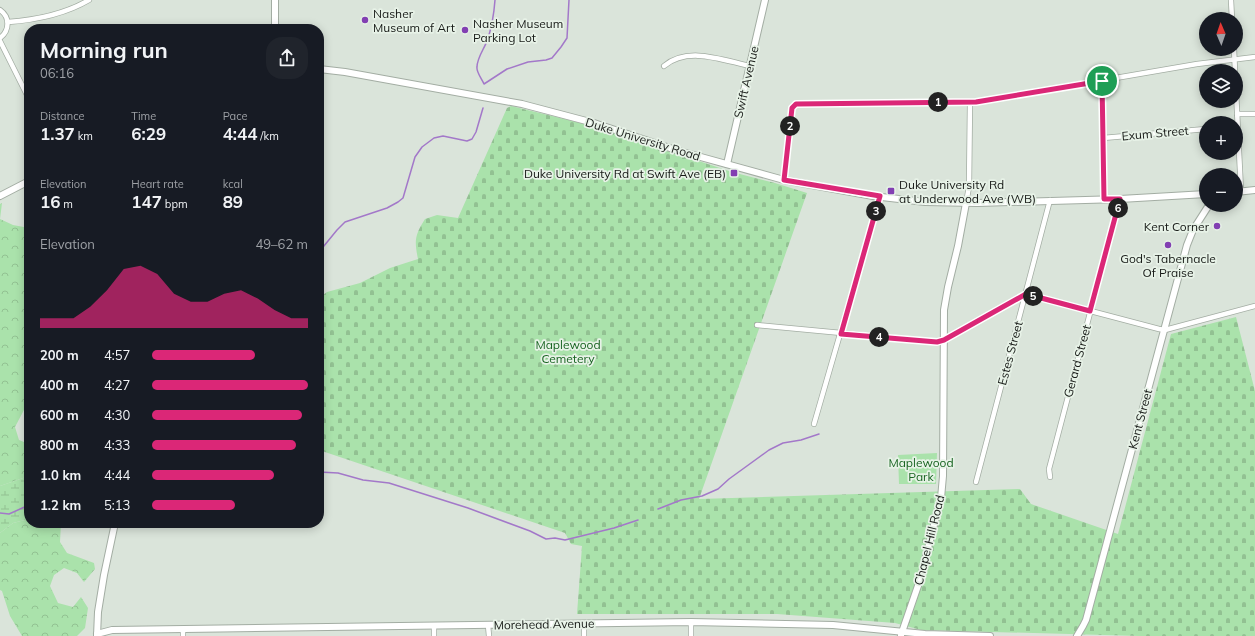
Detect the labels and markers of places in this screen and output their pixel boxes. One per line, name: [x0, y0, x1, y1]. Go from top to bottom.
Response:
place label: Nasher Museum of Art: [373, 6, 455, 35]
marker: Nasher Museum of Art: [360, 15, 370, 25]
place label: Nasher Museum Parking Lot: [473, 16, 563, 45]
marker: Nasher Museum Parking Lot: [460, 25, 470, 35]
pin: [1085, 64, 1119, 98]
pin: 1: [928, 92, 948, 112]
pin: 2: [780, 116, 800, 136]
place label: Duke University Rd at Swift Ave (EB): [524, 166, 726, 181]
marker: Duke University Rd at Swift Ave (EB): [729, 168, 739, 178]
place label: Duke University Rd at Underwood Ave (WB): [899, 177, 1036, 206]
marker: Duke University Rd at Underwood Ave (WB): [886, 186, 896, 196]
pin: 6: [1108, 198, 1128, 218]
pin: 3: [866, 201, 886, 221]
place label: Kent Corner: [1144, 219, 1210, 234]
marker: Kent Corner: [1212, 221, 1222, 231]
marker: God's Tabernacle Of Praise: [1163, 240, 1173, 250]
place label: God's Tabernacle Of Praise: [1120, 251, 1216, 280]
pin: 5: [1023, 286, 1043, 306]
pin: 4: [869, 327, 889, 347]

